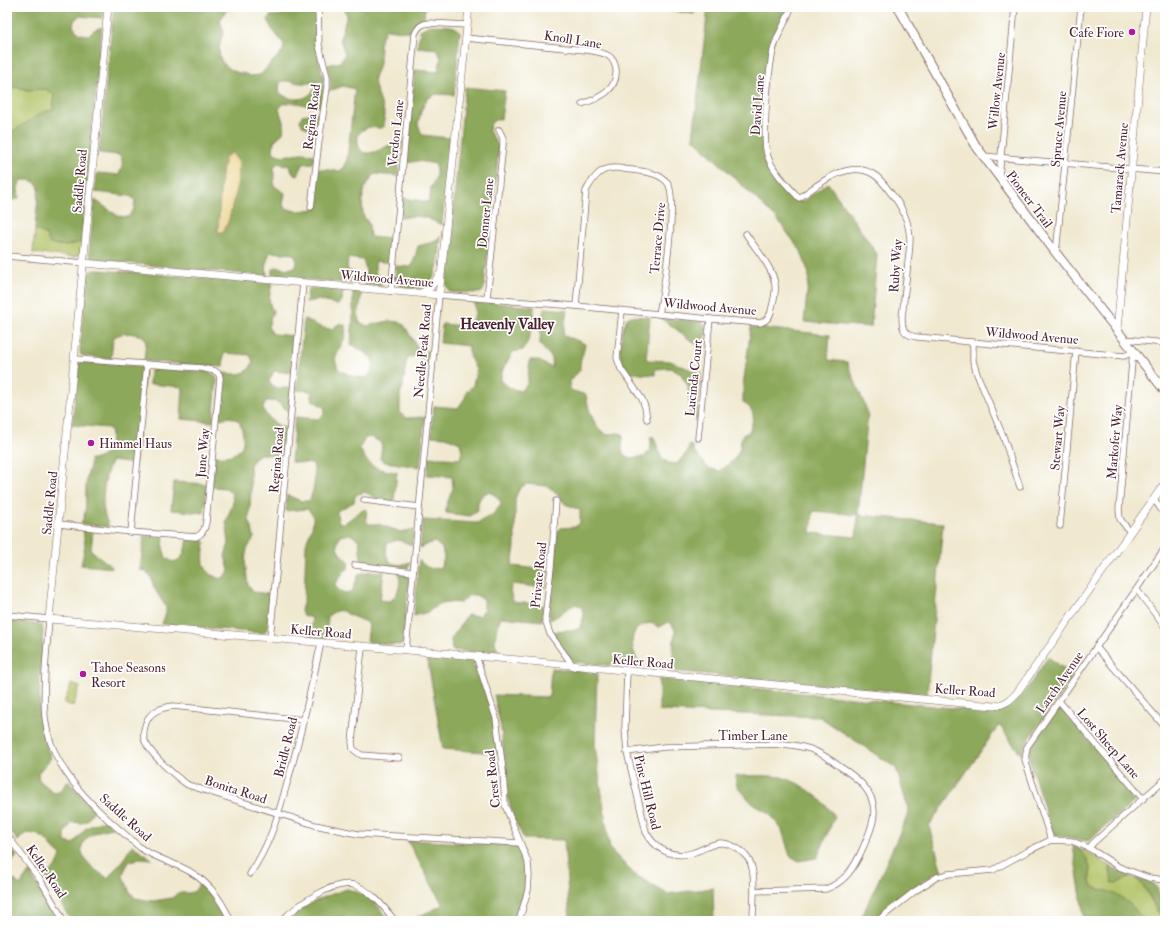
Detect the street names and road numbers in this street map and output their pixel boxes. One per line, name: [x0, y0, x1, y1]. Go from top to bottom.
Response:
street label: Knoll Lane: [543, 28, 603, 53]
street label: Willow Avenue: [985, 51, 1009, 132]
street label: David Lane: [748, 74, 768, 136]
street label: Regina Road: [300, 83, 324, 151]
street label: Spruce Avenue: [1048, 90, 1071, 168]
street label: Verdon Lane: [385, 98, 408, 167]
street label: Tamarack Avenue: [1108, 122, 1132, 214]
street label: Saddle Road: [69, 148, 91, 214]
street label: Pioneer Trail: [1002, 168, 1056, 232]
street label: Donner Lane: [474, 177, 498, 249]
street label: Terrace Drive: [647, 201, 669, 274]
street label: Ruby Way: [886, 238, 907, 293]
street label: Wildwood Avenue: [339, 267, 435, 291]
street label: Wildwood Avenue: [662, 295, 758, 319]
street label: Needle Peak Road: [411, 303, 435, 399]
street label: Wildwood Avenue: [984, 324, 1080, 348]
street label: Lucinda Court: [682, 339, 706, 418]
street label: Markofer Way: [1104, 404, 1127, 480]
street label: Stewart Way: [1047, 405, 1070, 471]
street label: Regina Road: [266, 426, 288, 494]
street label: June Way: [193, 427, 214, 480]
street label: Saddle Road: [39, 470, 61, 536]
street label: Private Road: [528, 541, 550, 609]
street label: Keller Road: [290, 621, 353, 643]
street label: Larch Avenue: [1033, 648, 1087, 717]
street label: Keller Road: [612, 651, 675, 673]
street label: Keller Road: [934, 681, 997, 701]
street label: Lost Sheep Lane: [1072, 705, 1144, 783]
street label: Bridle Road: [271, 715, 301, 779]
street label: Timber Lane: [718, 728, 788, 744]
street label: Crest Road: [482, 749, 504, 809]
street label: Pine Hill Road: [630, 753, 664, 832]
street label: Bonita Road: [203, 772, 269, 808]
street label: Saddle Road: [96, 790, 155, 846]
street label: Keller Road: [22, 842, 70, 902]

